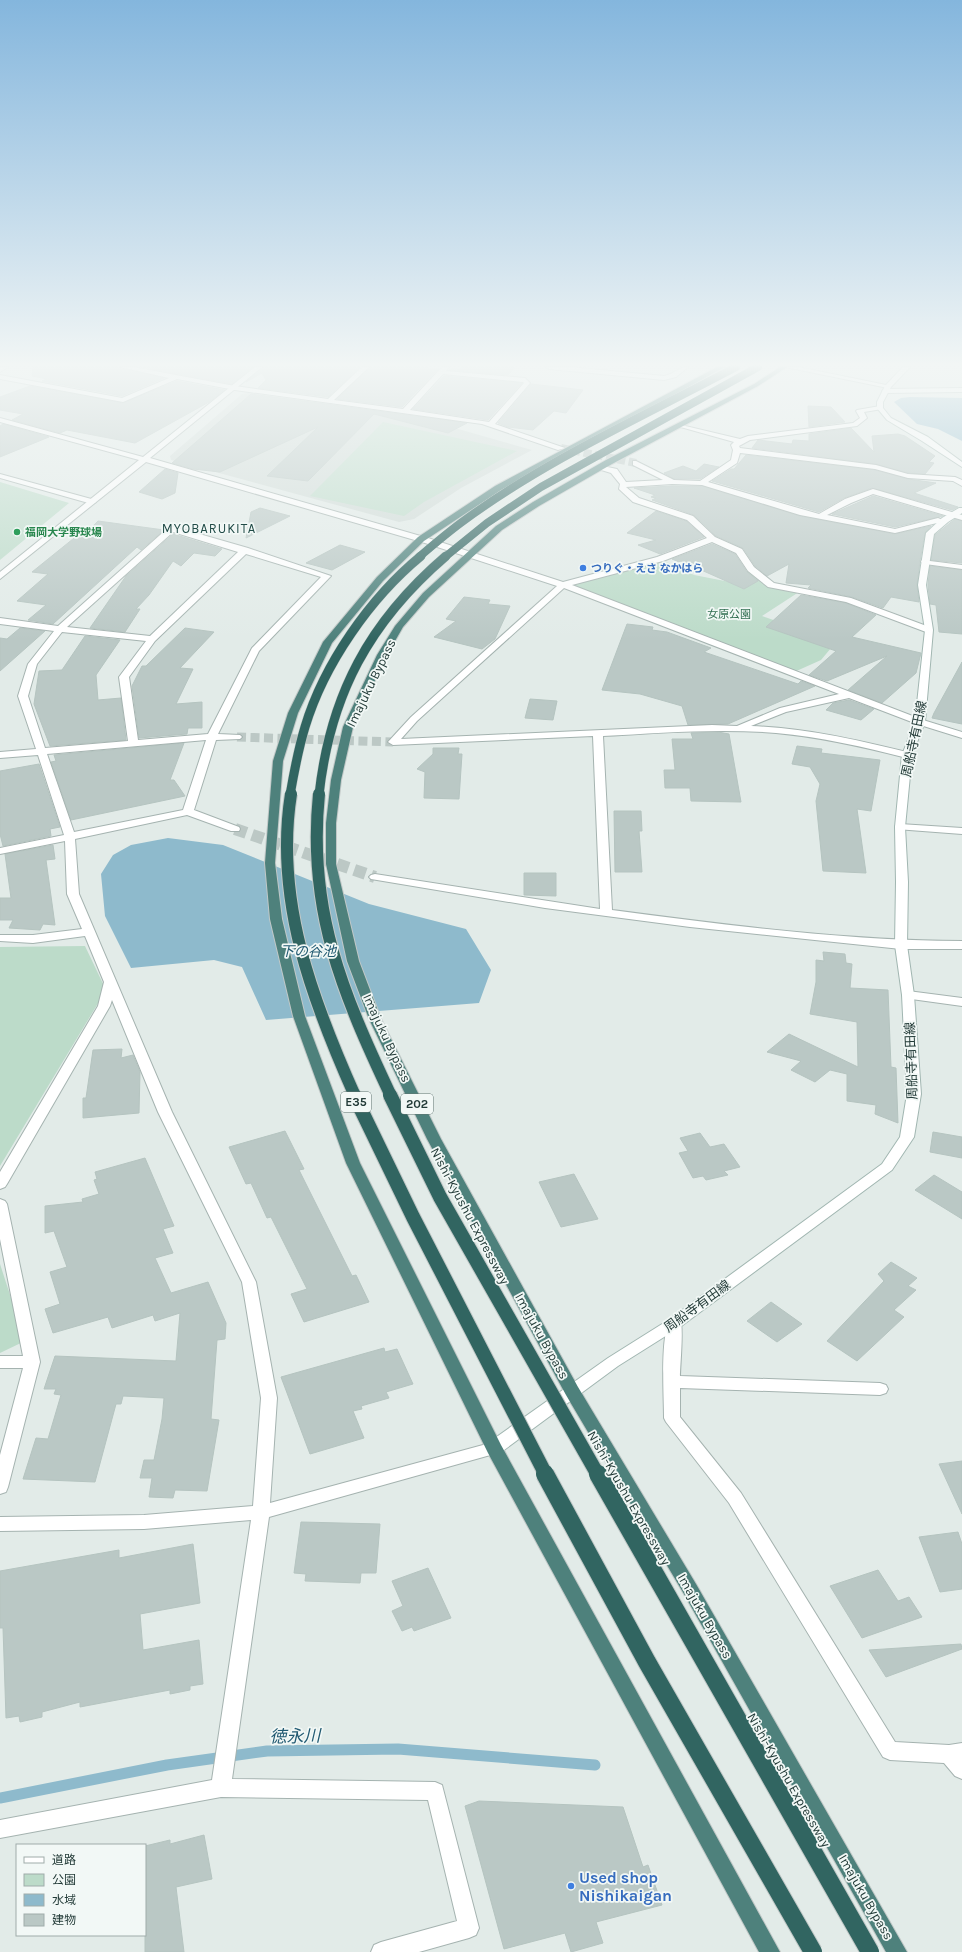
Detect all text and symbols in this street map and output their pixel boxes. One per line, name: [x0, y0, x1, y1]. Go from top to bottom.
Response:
district label: MYOBARUKITA: [162, 521, 256, 536]
place label: 福岡大学野球場: [25, 526, 102, 539]
marker: 福岡大学野球場: [12, 527, 22, 537]
place label: つりぐ・えさ なかはら: [591, 562, 703, 575]
marker: つりぐ・えさ なかはら: [578, 563, 588, 573]
park label: 女原公園: [707, 608, 751, 621]
street label: Imajuku Bypass: [343, 637, 399, 729]
street label: 周船寺有田線: [899, 699, 929, 779]
water label: 下の谷池: [280, 943, 338, 960]
street label: Imajuku Bypass: [360, 991, 414, 1085]
street label: 周船寺有田線: [902, 1022, 920, 1100]
road number: E35: [341, 1092, 371, 1112]
road number: 202: [401, 1094, 433, 1114]
street label: Nishi-Kyushu Expressway: [428, 1145, 512, 1287]
street label: 周船寺有田線: [661, 1277, 733, 1335]
street label: Imajuku Bypass: [512, 1290, 572, 1382]
street label: Nishi-Kyushu Expressway: [584, 1428, 674, 1568]
street label: Imajuku Bypass: [675, 1571, 736, 1661]
street label: Nishi-Kyushu Expressway: [744, 1710, 834, 1850]
water label: 徳永川: [269, 1726, 323, 1746]
legend: [16, 1844, 146, 1936]
street label: Imajuku Bypass: [836, 1852, 897, 1942]
text: 道路: [52, 1853, 76, 1867]
place label: Used shop Nishikaigan: [579, 1868, 672, 1905]
text: 公園: [52, 1873, 76, 1887]
marker: Used shop Nishikaigan: [566, 1881, 576, 1891]
text: 水域: [52, 1893, 76, 1907]
text: 建物: [52, 1913, 76, 1927]

